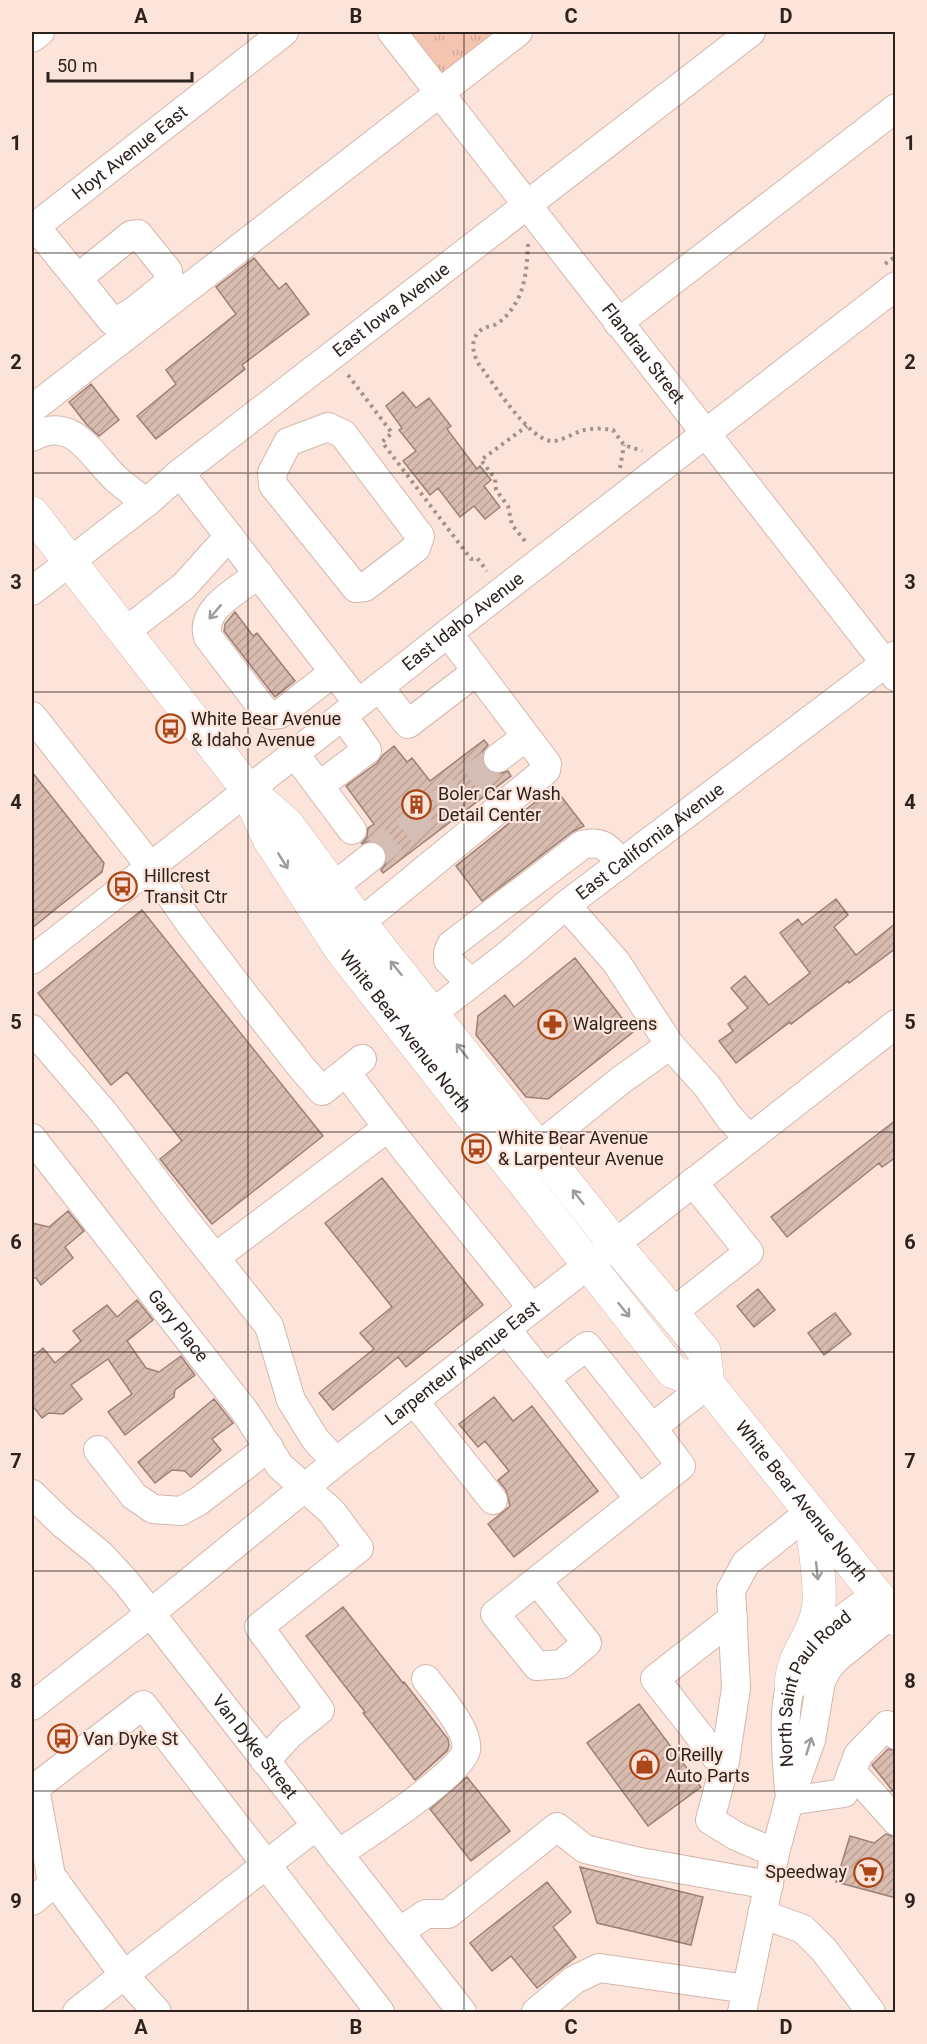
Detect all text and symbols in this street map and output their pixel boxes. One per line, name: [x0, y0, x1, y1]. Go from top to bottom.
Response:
text: A: [134, 4, 148, 28]
text: B: [350, 4, 362, 28]
text: C: [564, 4, 578, 28]
text: D: [780, 4, 793, 28]
scale bar: [48, 45, 192, 83]
text: 50 m: [57, 55, 97, 76]
street label: Hoyt Avenue East: [68, 101, 191, 204]
text: 1: [10, 131, 22, 155]
text: 1: [904, 131, 916, 155]
street label: East Iowa Avenue: [328, 258, 453, 361]
street label: Flandrau Street: [598, 299, 689, 408]
text: 2: [10, 350, 22, 374]
text: 2: [904, 350, 916, 374]
street label: East Idaho Avenue: [398, 567, 528, 675]
text: 3: [10, 570, 22, 594]
text: 3: [904, 570, 916, 594]
one-way arrow: [208, 604, 221, 620]
place label: White Bear Avenue & Idaho Avenue: [191, 708, 341, 750]
bus stop icon: White Bear Avenue & Idaho Avenue: [154, 713, 186, 745]
street label: East California Avenue: [571, 778, 728, 904]
place label: Boler Car Wash Detail Center: [438, 783, 561, 825]
building icon: Boler Car Wash Detail Center: [401, 788, 433, 820]
text: 4: [10, 790, 22, 814]
text: 4: [904, 790, 916, 814]
one-way arrow: [277, 852, 289, 869]
place label: Hillcrest Transit Ctr: [144, 865, 227, 907]
bus stop icon: Hillcrest Transit Ctr: [107, 870, 139, 902]
street label: White Bear Avenue North: [336, 946, 476, 1116]
one-way arrow: [389, 960, 402, 976]
pharmacy icon: Walgreens: [536, 1008, 568, 1040]
text: 5: [10, 1010, 22, 1034]
text: 5: [904, 1010, 916, 1034]
place label: Walgreens: [573, 1013, 657, 1034]
one-way arrow: [455, 1044, 469, 1059]
place label: White Bear Avenue & Larpenteur Avenue: [498, 1127, 664, 1169]
bus stop icon: White Bear Avenue & Larpenteur Avenue: [461, 1132, 493, 1164]
one-way arrow: [571, 1190, 584, 1206]
text: 6: [10, 1230, 22, 1254]
text: 6: [904, 1230, 916, 1254]
street label: Gary Place: [144, 1285, 213, 1366]
street label: Larpenteur Avenue East: [381, 1296, 543, 1430]
one-way arrow: [617, 1302, 630, 1318]
street label: White Bear Avenue North: [731, 1416, 873, 1585]
text: 7: [10, 1449, 22, 1473]
text: 7: [904, 1449, 916, 1473]
one-way arrow: [811, 1560, 822, 1580]
street label: North Saint Paul Road: [774, 1605, 855, 1768]
text: 8: [10, 1669, 22, 1693]
text: 8: [904, 1669, 916, 1693]
street label: Van Dyke Street: [208, 1690, 302, 1803]
bus stop icon: Van Dyke St: [46, 1723, 78, 1755]
place label: Van Dyke St: [83, 1728, 178, 1749]
one-way arrow: [804, 1737, 815, 1756]
place label: O'Reilly Auto Parts: [665, 1744, 750, 1786]
shop icon: O'Reilly Auto Parts: [628, 1749, 660, 1781]
supermarket icon: Speedway: [852, 1856, 884, 1888]
place label: Speedway: [765, 1861, 847, 1882]
text: 9: [10, 1889, 22, 1913]
text: 9: [904, 1889, 916, 1913]
text: A: [134, 2015, 148, 2039]
text: B: [350, 2015, 362, 2039]
text: C: [564, 2015, 578, 2039]
text: D: [780, 2015, 793, 2039]

